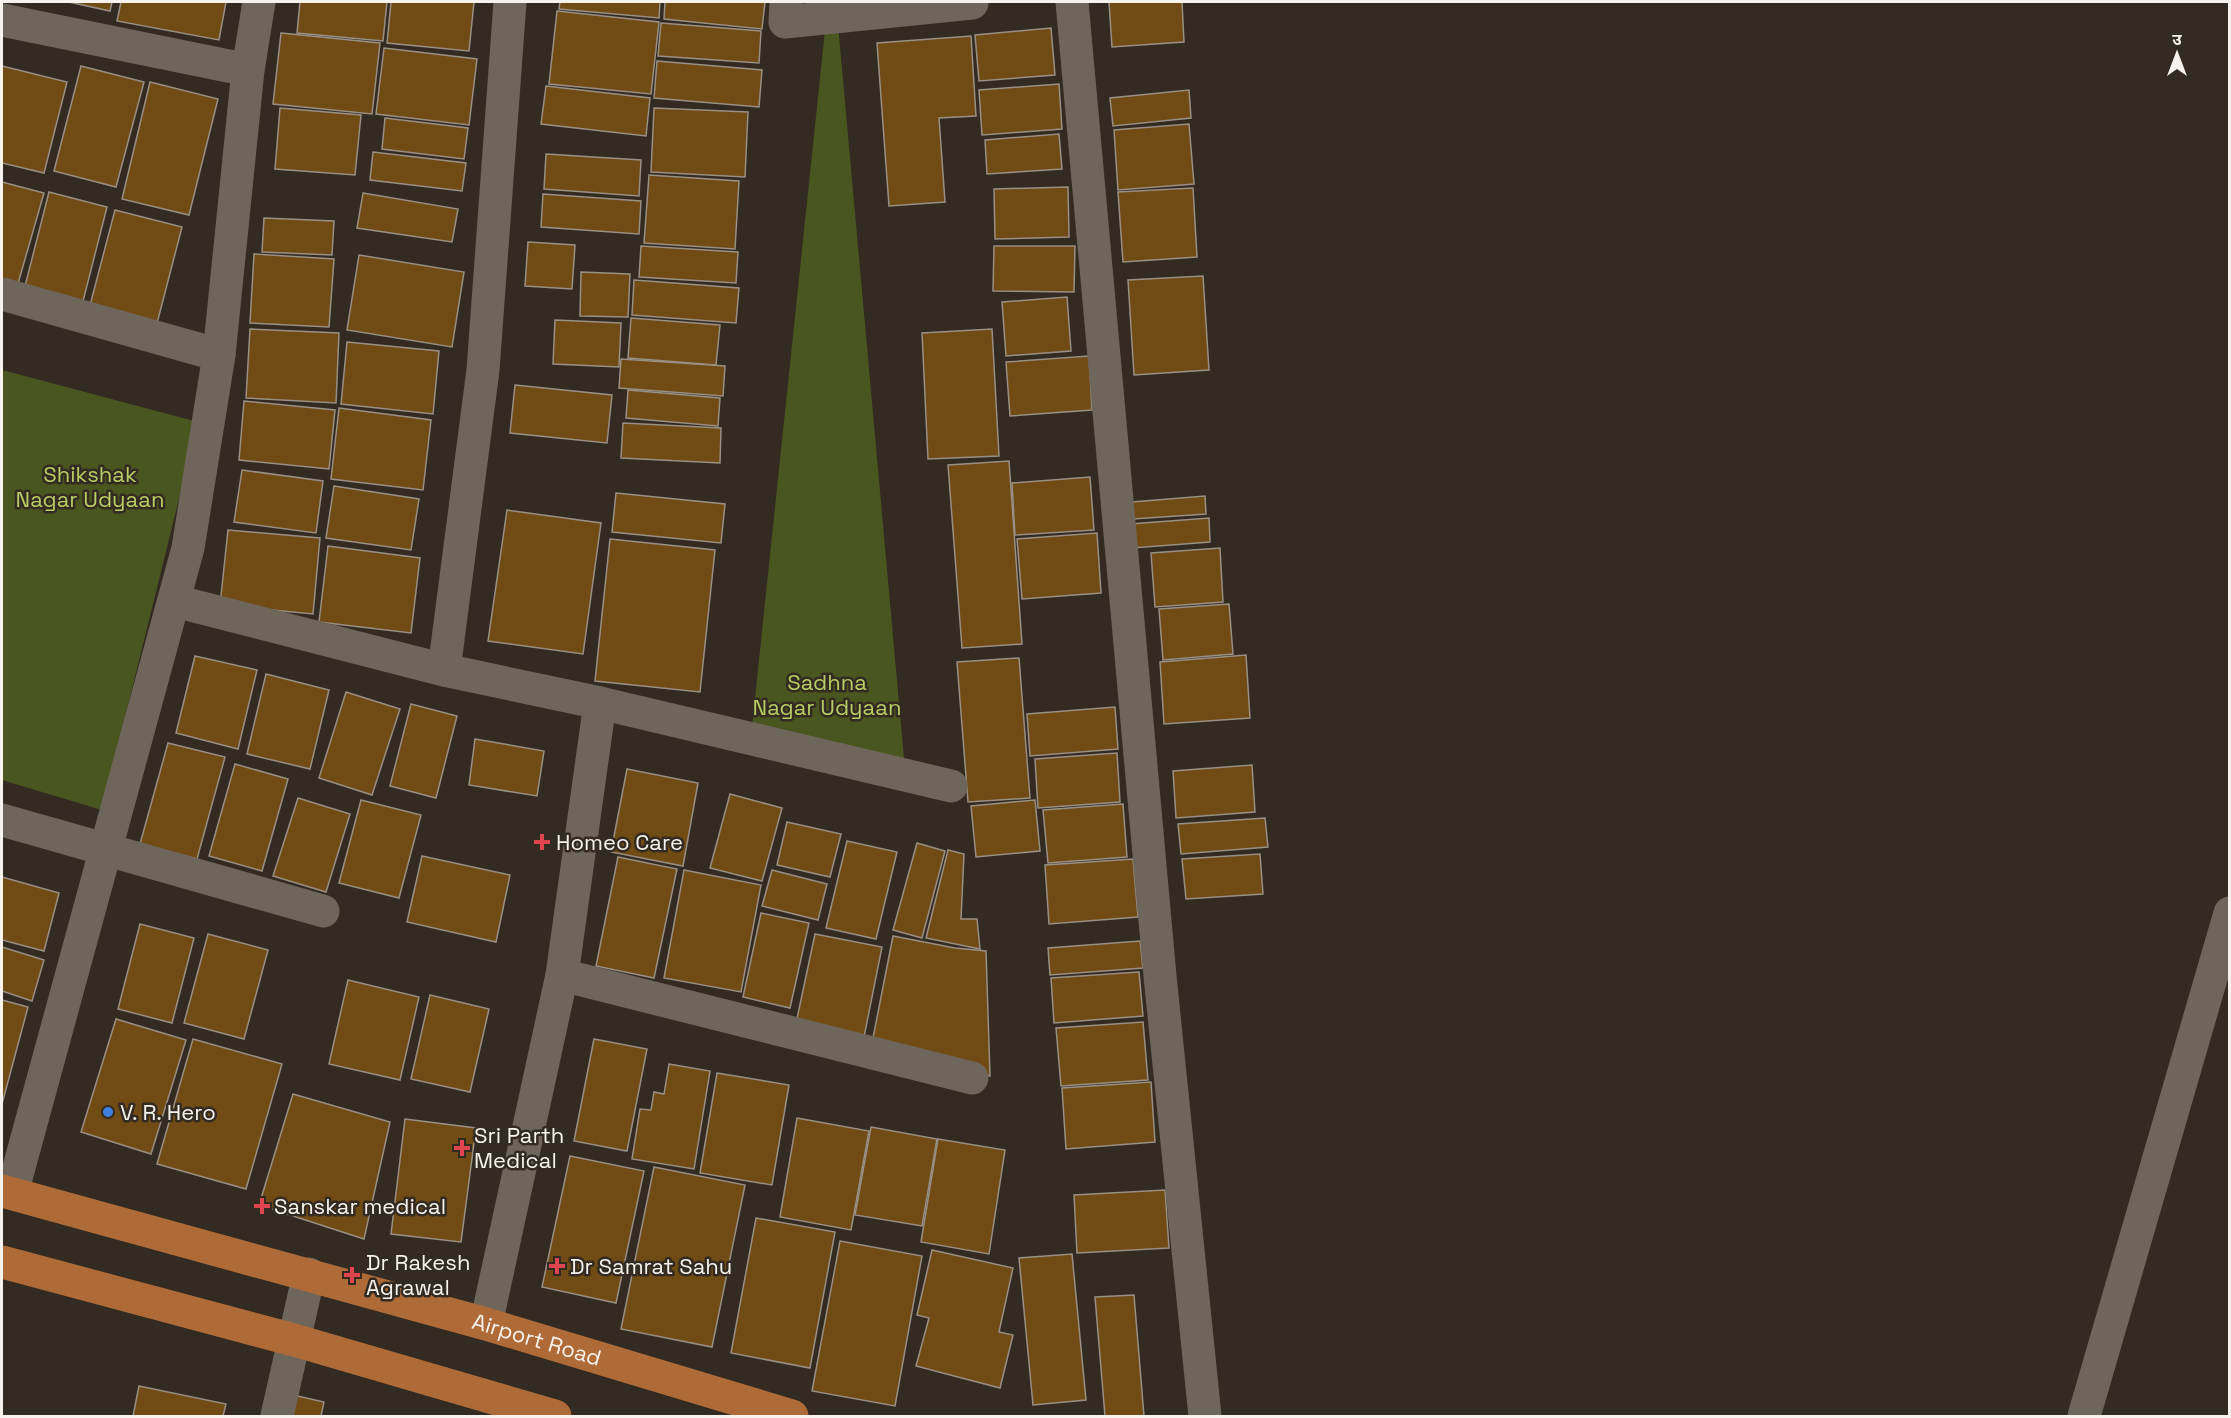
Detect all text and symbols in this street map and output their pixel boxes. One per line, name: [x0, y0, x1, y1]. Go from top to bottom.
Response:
north arrow: [2147, 24, 2207, 84]
text: उ: [2172, 29, 2182, 50]
park label: Shikshak Nagar Udyaan: [16, 460, 164, 513]
park label: Sadhna Nagar Udyaan: [753, 668, 901, 721]
place label: Homeo Care: [556, 828, 683, 856]
marker: Homeo Care: [533, 833, 551, 851]
place label: V. R. Hero: [120, 1098, 216, 1126]
marker: V. R. Hero: [101, 1105, 115, 1119]
place label: Sri Parth Medical: [474, 1121, 564, 1174]
marker: Sri Parth Medical: [455, 1141, 469, 1155]
place label: Sanskar medical: [274, 1192, 446, 1220]
marker: Sanskar medical: [255, 1199, 269, 1213]
place label: Dr Rakesh Agrawal: [366, 1248, 470, 1301]
place label: Dr Samrat Sahu: [570, 1252, 732, 1280]
marker: Dr Samrat Sahu: [548, 1257, 566, 1275]
marker: Dr Rakesh Agrawal: [343, 1266, 361, 1284]
street label: Airport Road: [469, 1307, 605, 1372]

